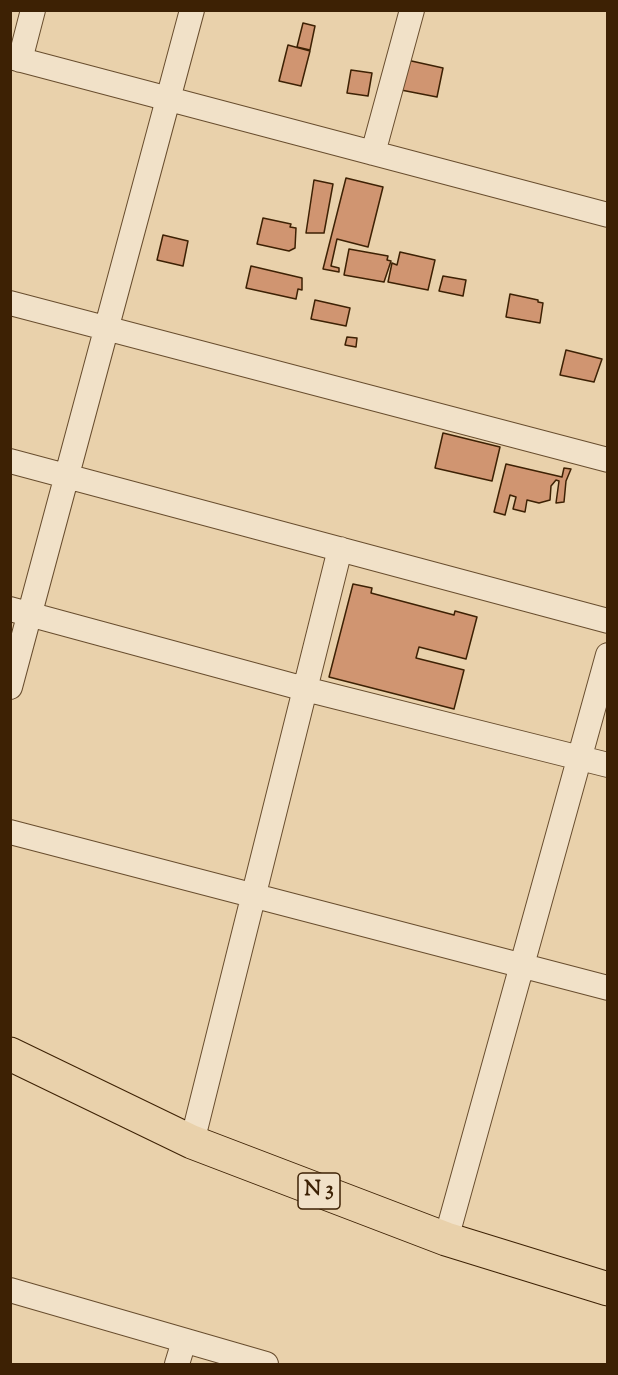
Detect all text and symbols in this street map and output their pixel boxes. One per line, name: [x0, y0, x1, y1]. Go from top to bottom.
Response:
road number: N 3: [298, 1173, 340, 1209]

